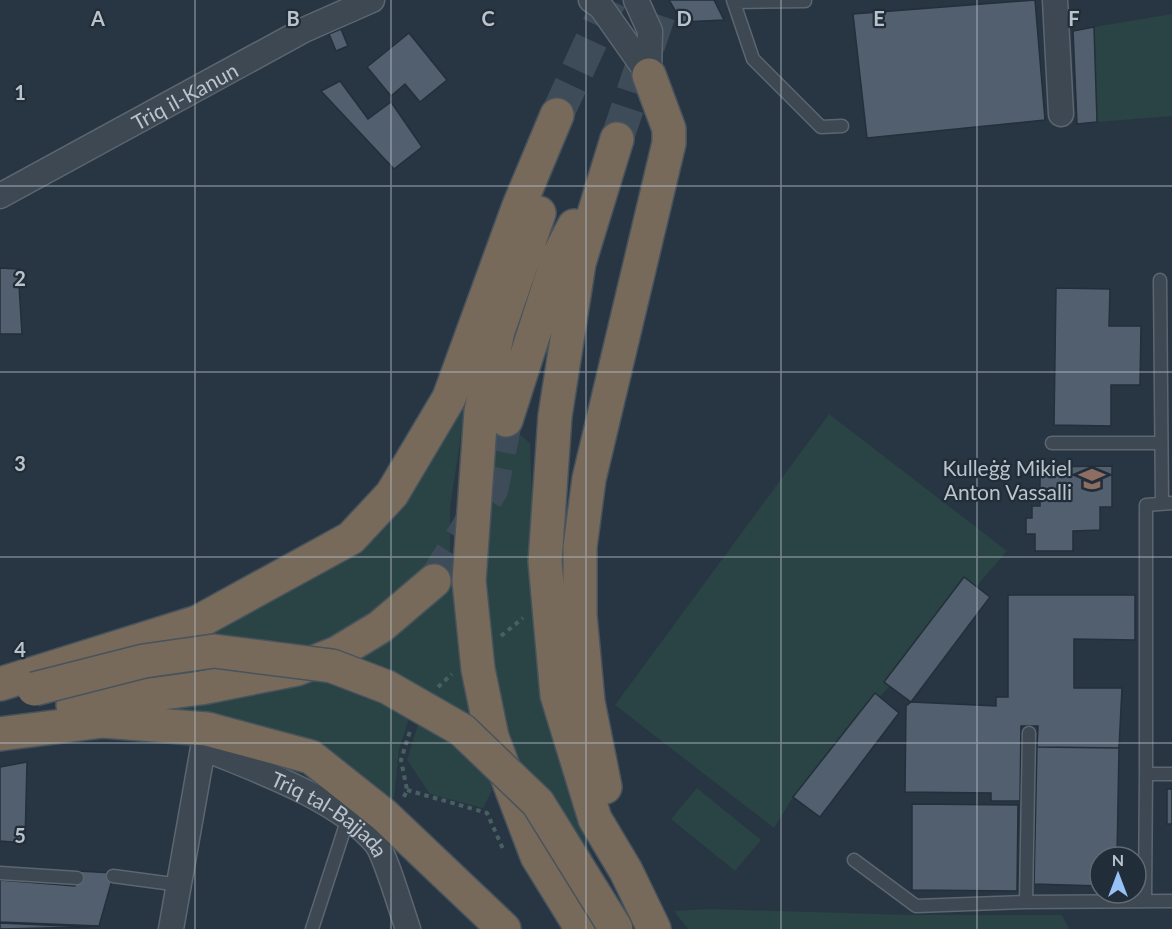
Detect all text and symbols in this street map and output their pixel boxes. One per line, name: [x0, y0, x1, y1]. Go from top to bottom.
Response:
text: A: [90, 6, 105, 30]
text: B: [286, 6, 300, 30]
text: C: [481, 6, 495, 30]
text: D: [676, 6, 692, 30]
text: E: [873, 6, 885, 30]
text: F: [1068, 6, 1080, 30]
street label: Triq il-Kanun: [127, 56, 242, 134]
text: 1: [14, 80, 26, 104]
text: 2: [14, 266, 26, 290]
text: 3: [14, 451, 26, 475]
place label: Kulleġġ Mikiel Anton Vassalli: [943, 455, 1072, 504]
school or university icon: Kulleġġ Mikiel Anton Vassalli: [1077, 464, 1107, 494]
text: 4: [14, 637, 26, 661]
street label: Triq tal-Bajjada: [268, 765, 394, 860]
text: 5: [14, 823, 26, 847]
north arrow: [1088, 845, 1148, 905]
text: N: [1112, 850, 1124, 869]

